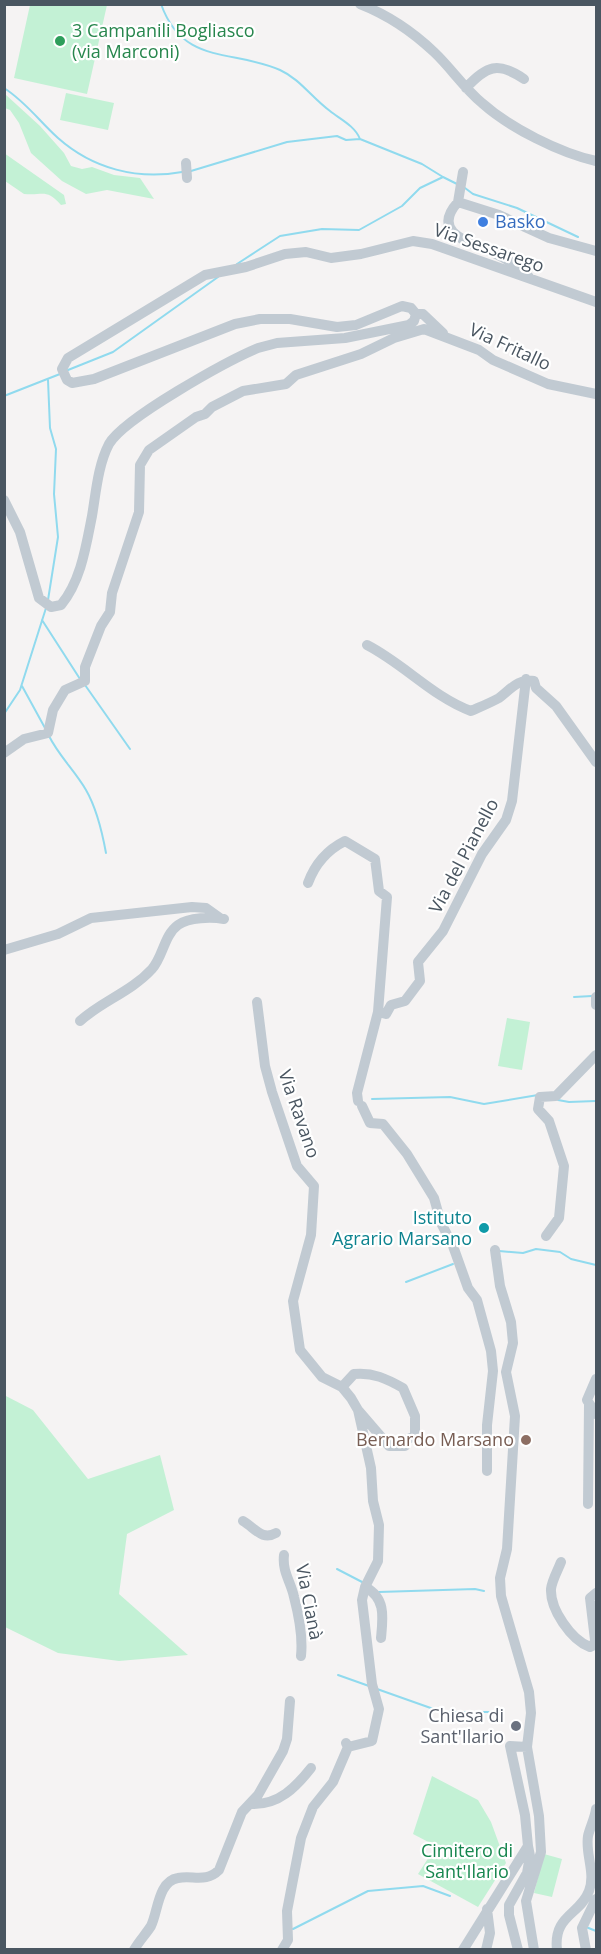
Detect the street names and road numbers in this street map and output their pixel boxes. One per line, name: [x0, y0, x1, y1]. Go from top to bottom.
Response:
street label: Via Sessarego: [431, 217, 548, 277]
street label: Via Fritallo: [466, 317, 555, 375]
street label: Via del Pianello: [423, 794, 503, 917]
street label: Via Ravano: [274, 1066, 326, 1161]
street label: Via Cianà: [291, 1562, 329, 1642]

